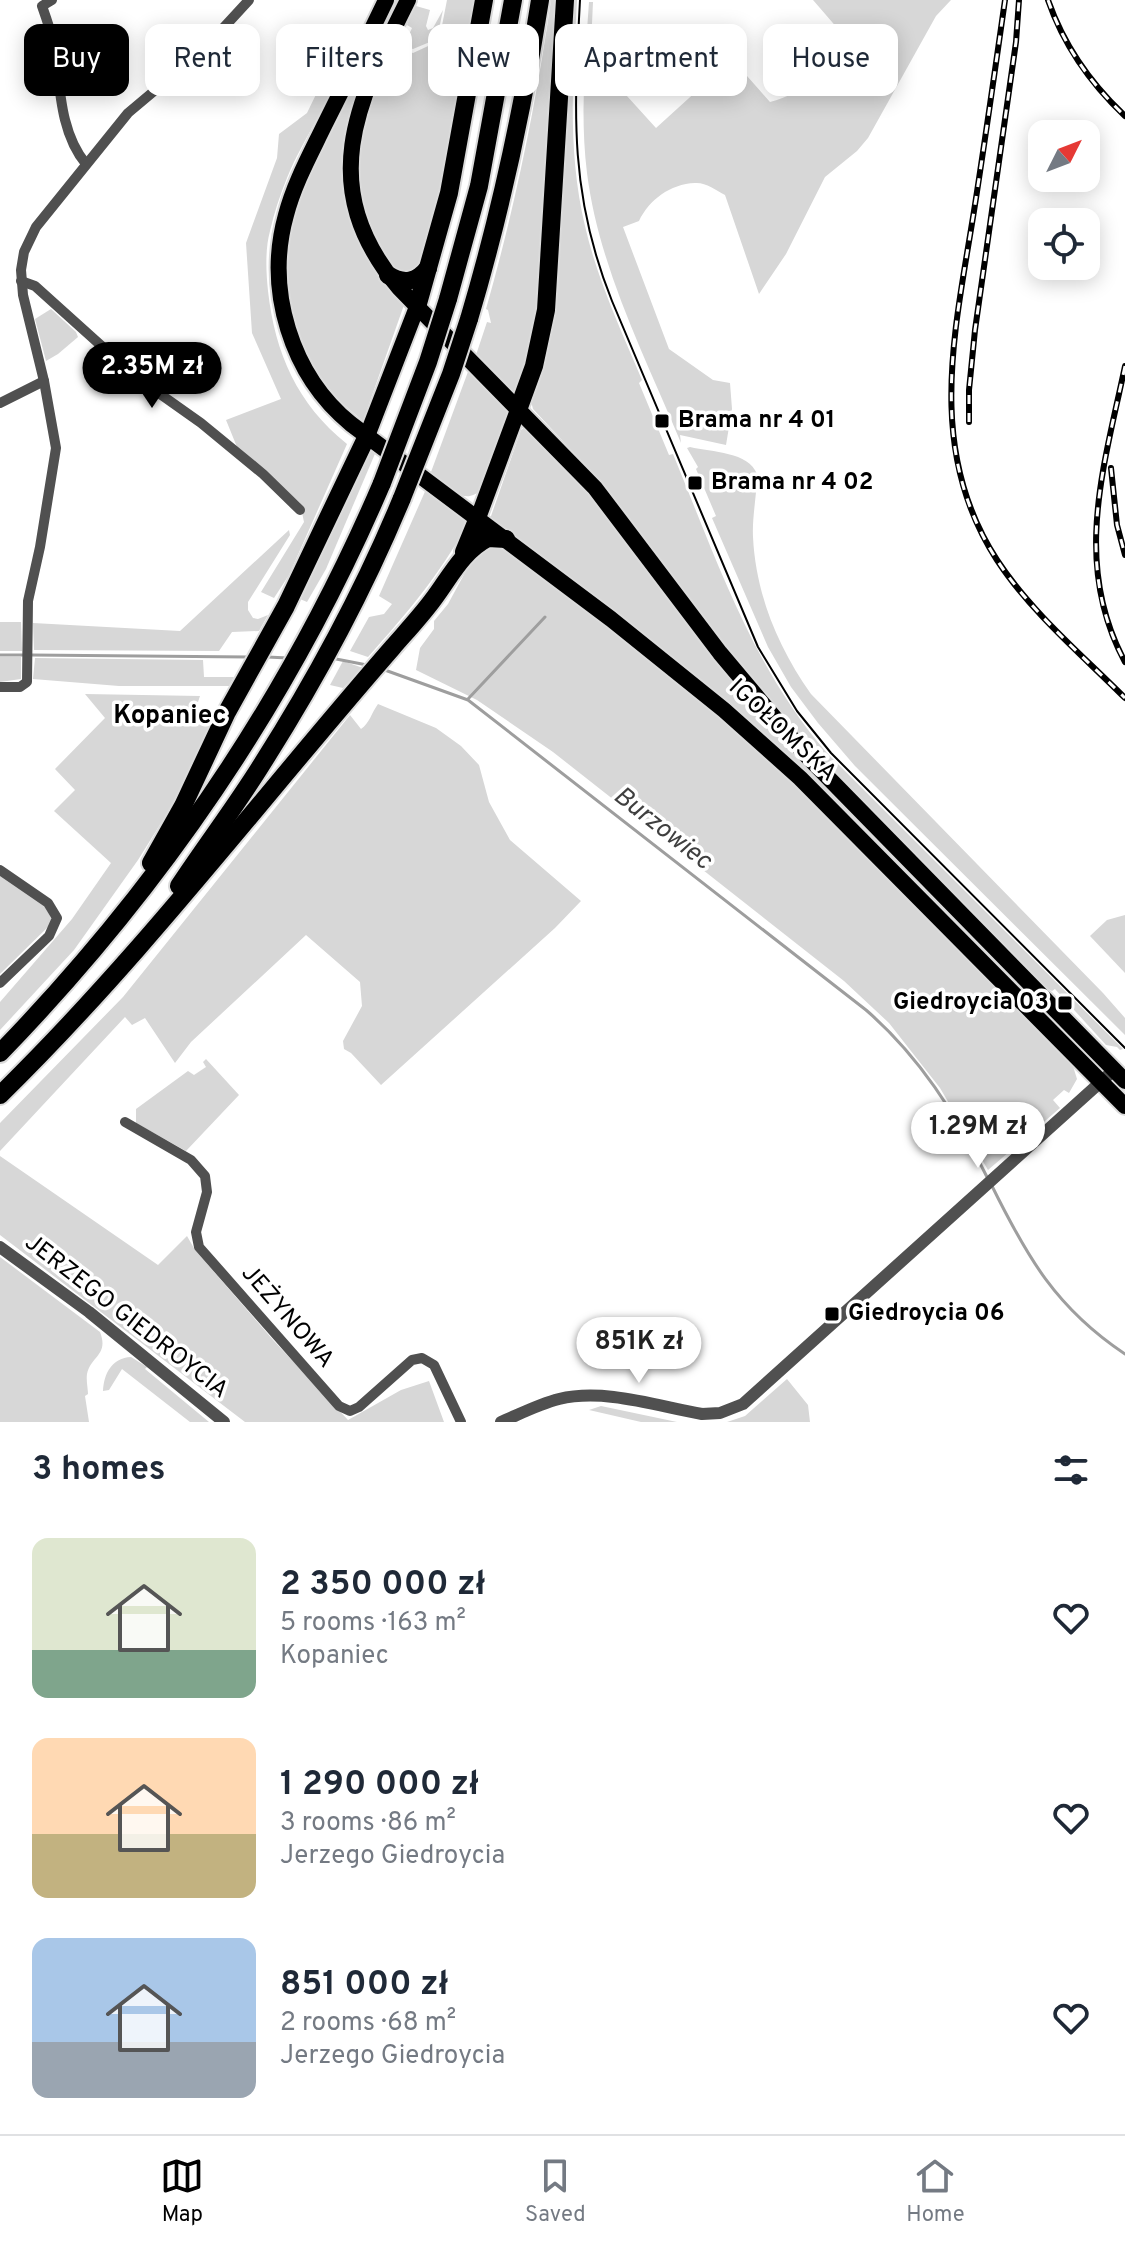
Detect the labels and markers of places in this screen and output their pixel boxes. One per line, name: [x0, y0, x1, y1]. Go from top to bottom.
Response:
pin: 2.35M zł: [69, 342, 235, 410]
place label: Brama nr 4 01: [678, 406, 835, 436]
marker: Brama nr 4 01: [653, 412, 671, 430]
place label: Brama nr 4 02: [711, 468, 873, 498]
marker: Brama nr 4 02: [686, 474, 704, 492]
place label: Giedroycia 03: [893, 988, 1049, 1018]
marker: Giedroycia 03: [1056, 994, 1074, 1012]
pin: 1.29M zł: [895, 1102, 1061, 1170]
place label: Giedroycia 06: [848, 1299, 1004, 1329]
marker: Giedroycia 06: [823, 1305, 841, 1323]
pin: 851K zł: [565, 1317, 713, 1385]

